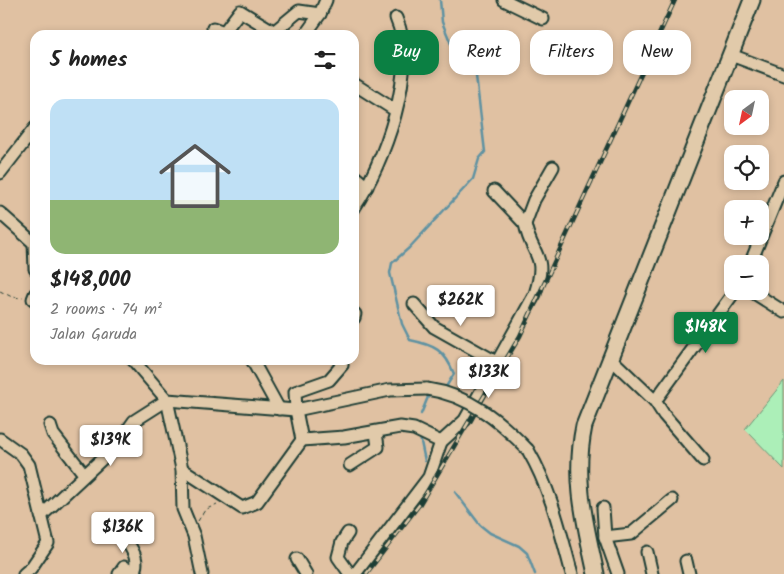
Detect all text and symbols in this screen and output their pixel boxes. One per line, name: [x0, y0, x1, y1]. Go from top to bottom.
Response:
chip: Buy: [374, 30, 439, 75]
chip: Rent: [449, 30, 520, 75]
chip: Filters: [530, 30, 613, 75]
chip: New: [623, 30, 691, 75]
text: 5 homes: [50, 44, 127, 77]
icon: filters: [311, 46, 339, 74]
north arrow: [724, 90, 769, 135]
map controls: [724, 90, 769, 300]
icon: home: [150, 131, 240, 221]
button: locate: [724, 145, 769, 190]
button: +: [724, 200, 769, 245]
button: −: [724, 255, 769, 300]
text: $148,000: [50, 264, 130, 297]
pin: $262K: [426, 284, 496, 327]
text: $262K: [438, 288, 484, 313]
text: 2 rooms · 74 m²: [50, 297, 162, 322]
pin: $148K: [671, 312, 741, 354]
text: $148K: [685, 315, 727, 340]
text: Jalan Garuda: [50, 322, 137, 347]
pin: $133K: [454, 356, 524, 399]
text: $133K: [468, 360, 510, 385]
pin: $139K: [76, 424, 146, 467]
text: $139K: [91, 428, 131, 453]
pin: $136K: [88, 512, 158, 554]
text: $136K: [102, 515, 144, 540]

